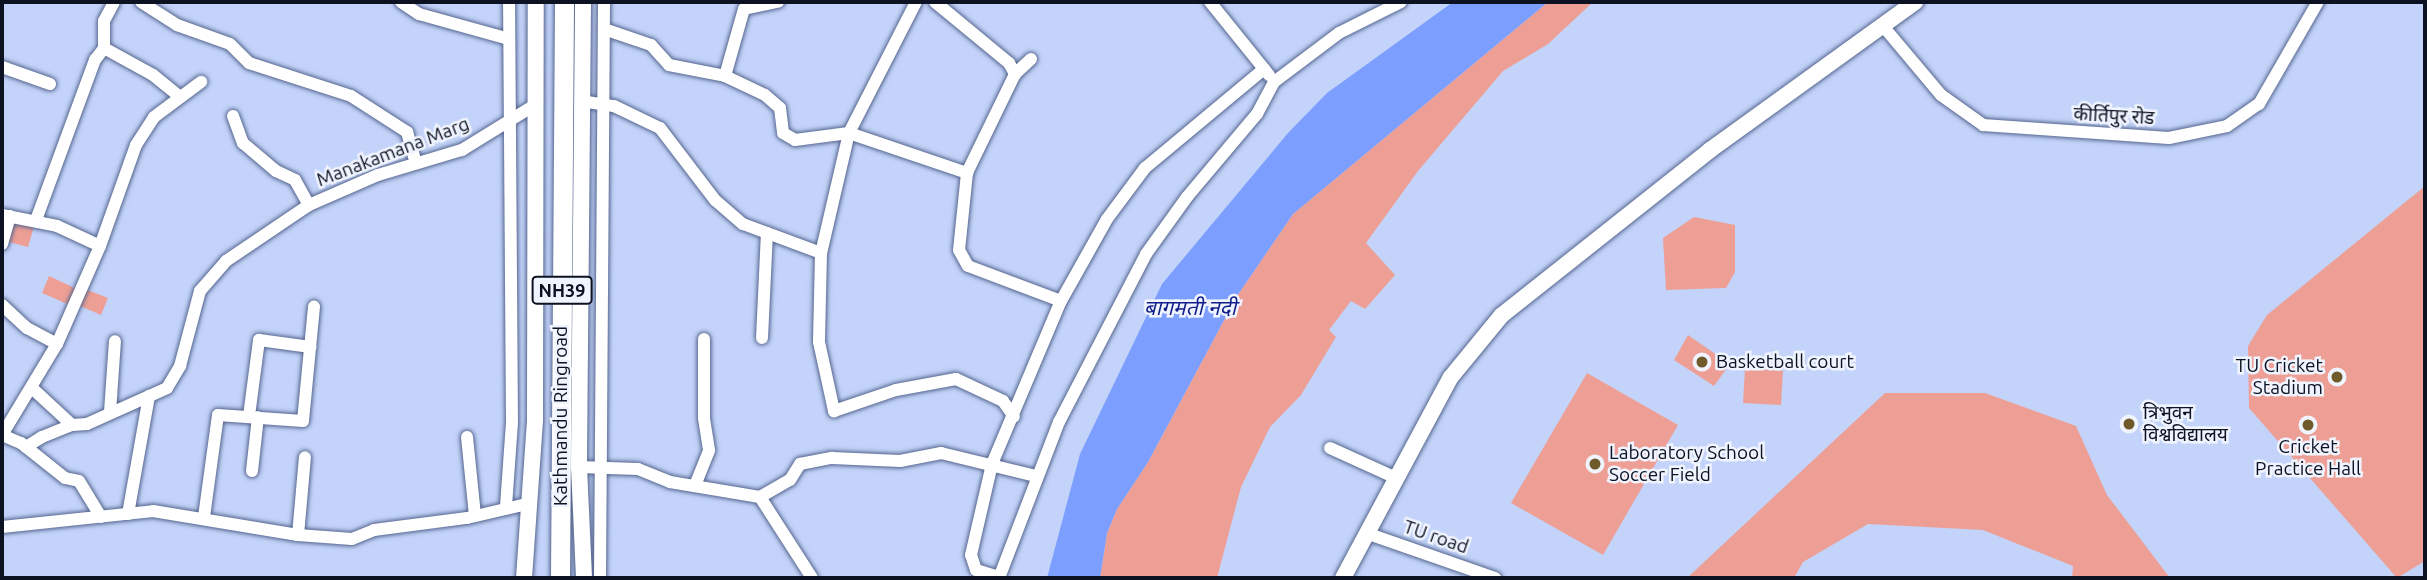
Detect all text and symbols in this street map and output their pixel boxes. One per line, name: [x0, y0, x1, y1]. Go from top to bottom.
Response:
street label: कीर्तिपुर रोड: [2073, 102, 2155, 130]
street label: Manakamana Marg: [313, 112, 473, 192]
road number: NH39: [530, 276, 594, 304]
water label: बागमती नदी: [1144, 294, 1236, 320]
street label: Kathmandu Ringroad: [550, 326, 572, 506]
place label: Basketball court: [1716, 351, 1854, 373]
marker: Basketball court: [1694, 354, 1710, 370]
place label: TU Cricket Stadium: [2236, 355, 2323, 399]
marker: TU Cricket Stadium: [2329, 369, 2345, 385]
place label: त्रिभुवन विश्वविद्यालय: [2143, 402, 2228, 446]
marker: त्रिभुवन विश्वविद्यालय: [2121, 416, 2137, 432]
marker: Cricket Practice Hall: [2300, 417, 2316, 433]
place label: Cricket Practice Hall: [2255, 436, 2361, 480]
place label: Laboratory School Soccer Field: [1609, 442, 1764, 486]
marker: Laboratory School Soccer Field: [1587, 456, 1603, 472]
street label: TU road: [1401, 515, 1471, 559]

